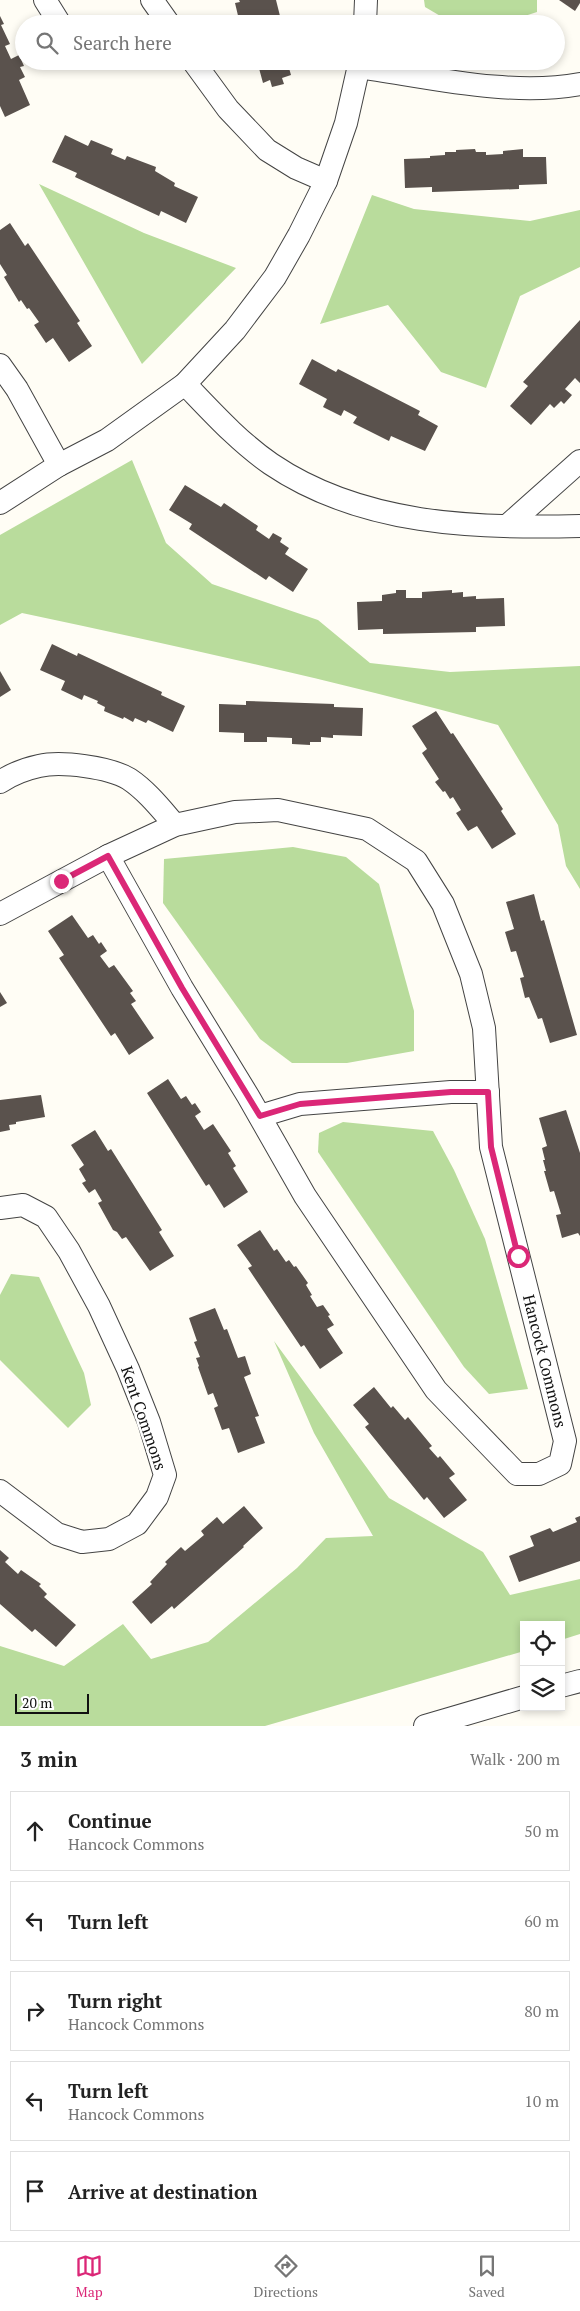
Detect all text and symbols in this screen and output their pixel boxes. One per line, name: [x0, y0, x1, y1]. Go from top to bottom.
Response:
search box: [15, 15, 565, 70]
icon: search: [33, 29, 61, 57]
text: Search here: [73, 30, 172, 55]
route end: [50, 870, 73, 893]
route start: [507, 1245, 530, 1268]
street label: Hancock Commons: [518, 1292, 572, 1430]
street label: Kent Commons: [116, 1363, 172, 1473]
map controls: [520, 1621, 565, 1711]
button: locate: [520, 1621, 565, 1666]
button: layers: [520, 1666, 565, 1711]
scale bar: [15, 1691, 89, 1714]
text: 20 m: [22, 1693, 52, 1712]
text: 3 min: [20, 1745, 77, 1773]
text: Walk · 200 m: [470, 1748, 560, 1770]
text: Continue: [68, 1808, 152, 1833]
icon: ahead: [21, 1817, 49, 1845]
text: 50 m: [524, 1820, 559, 1842]
text: Hancock Commons: [68, 1833, 205, 1855]
icon: left: [21, 1907, 49, 1935]
text: Turn left: [68, 1909, 149, 1934]
text: 60 m: [524, 1910, 559, 1932]
text: Turn right: [68, 1988, 162, 2013]
icon: right: [21, 1997, 49, 2025]
text: 80 m: [524, 2000, 559, 2022]
text: Hancock Commons: [68, 2013, 205, 2035]
text: Turn left: [68, 2078, 149, 2103]
icon: left: [21, 2087, 49, 2115]
text: 10 m: [524, 2090, 559, 2112]
text: Hancock Commons: [68, 2103, 205, 2125]
icon: arrive: [21, 2177, 49, 2205]
text: Arrive at destination: [68, 2179, 257, 2204]
tab: Map: [75, 2252, 103, 2301]
tab: Directions: [254, 2252, 318, 2301]
tab: Saved: [469, 2252, 505, 2301]

